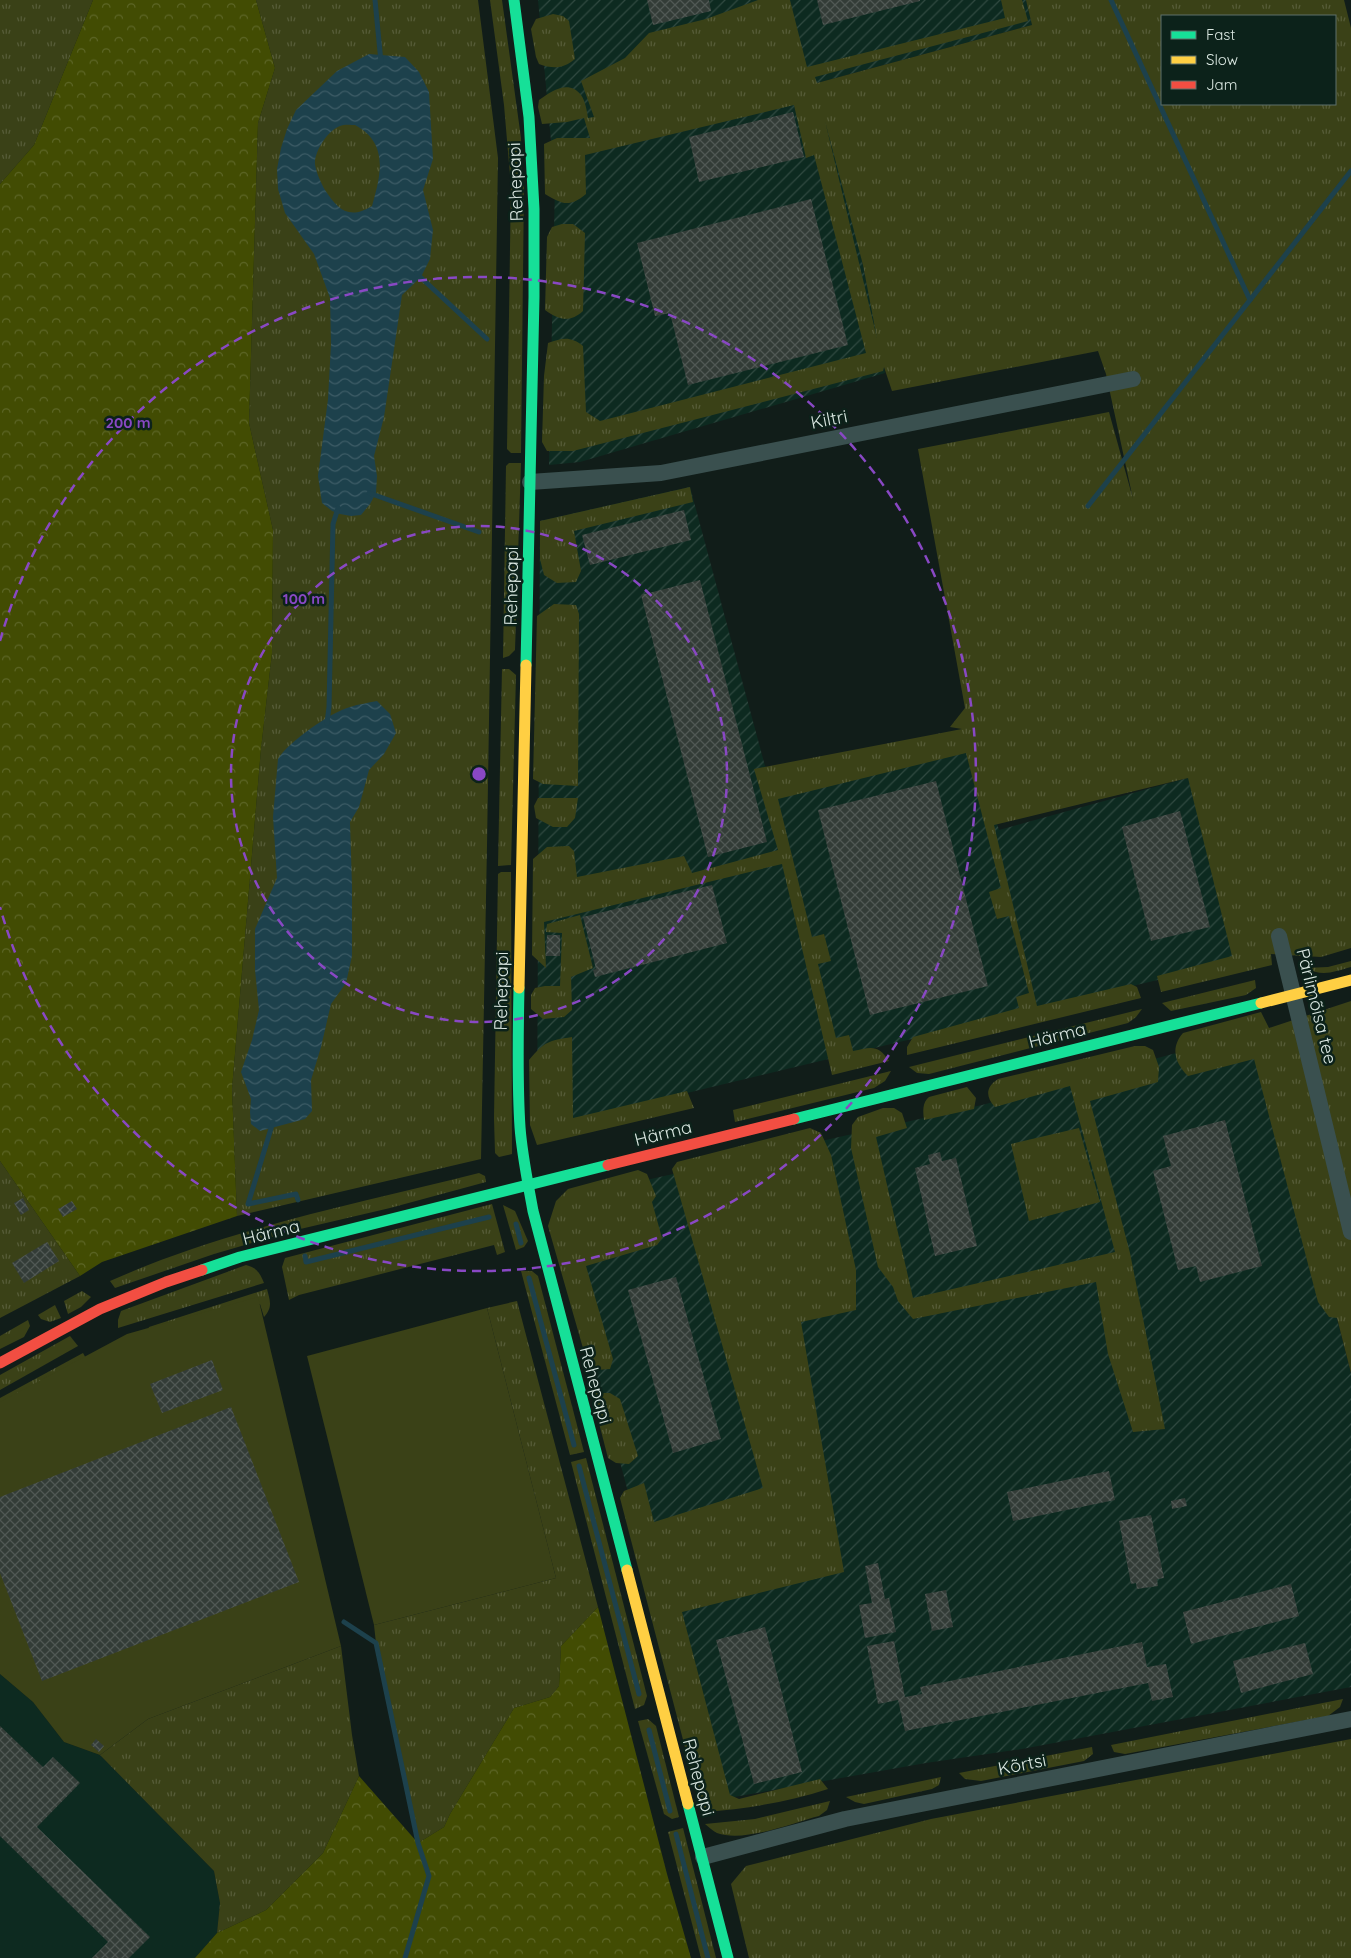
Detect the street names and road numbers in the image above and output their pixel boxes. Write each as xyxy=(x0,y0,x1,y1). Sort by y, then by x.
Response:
street label: Rehepapi xyxy=(502,142,528,222)
street label: Kiltri xyxy=(809,404,849,434)
street label: Rehepapi xyxy=(499,546,523,626)
street label: Pärlimõisa tee xyxy=(1292,946,1342,1066)
street label: Rehepapi xyxy=(489,951,513,1031)
street label: Härma xyxy=(1026,1017,1088,1053)
street label: Härma xyxy=(632,1115,694,1151)
street label: Härma xyxy=(240,1214,302,1250)
street label: Rehepapi xyxy=(575,1344,617,1426)
street label: Rehepapi xyxy=(678,1736,720,1818)
street label: Kõrtsi xyxy=(996,1748,1048,1780)

